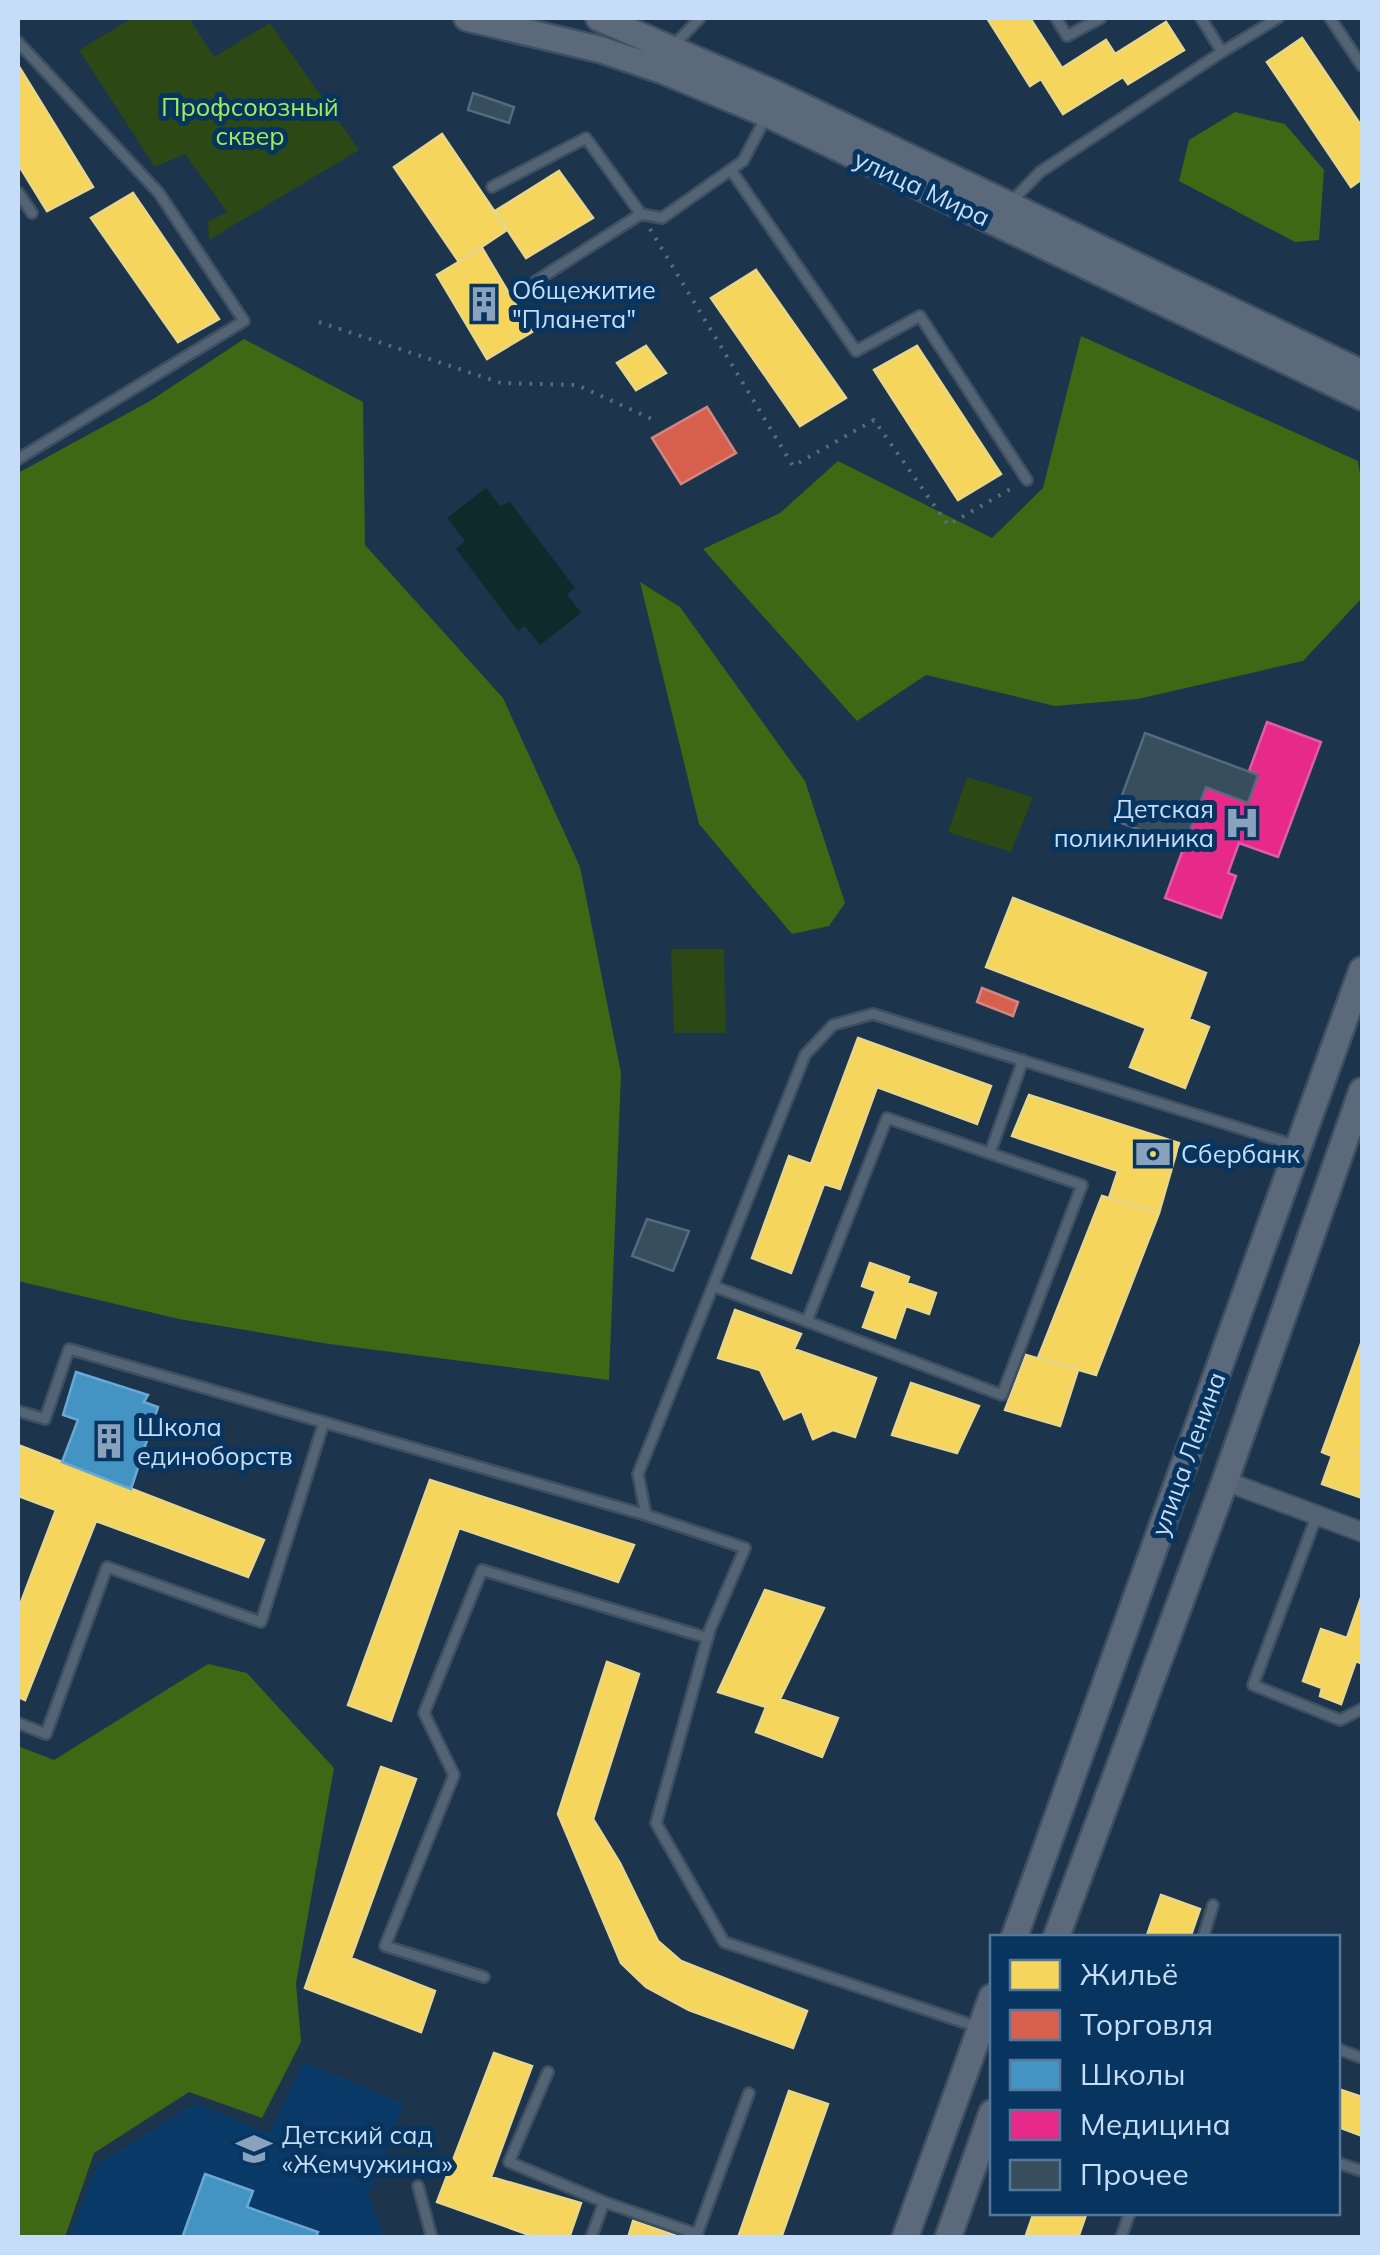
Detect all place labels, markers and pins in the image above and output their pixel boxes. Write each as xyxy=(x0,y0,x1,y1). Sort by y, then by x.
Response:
place label: Общежитие "Планета" xyxy=(512,274,656,334)
building icon: Общежитие "Планета" xyxy=(465,285,503,323)
place label: Детская поликлиника xyxy=(1054,793,1214,853)
hospital icon: Детская поликлиника xyxy=(1223,804,1261,842)
bank icon: Сбербанк xyxy=(1134,1135,1172,1173)
place label: Сбербанк xyxy=(1181,1138,1301,1169)
place label: Школа единоборств xyxy=(137,1411,293,1471)
building icon: Школа единоборств xyxy=(90,1422,128,1460)
place label: Детский сад «Жемчужина» xyxy=(282,2119,453,2179)
school or university icon: Детский сад «Жемчужина» xyxy=(235,2130,273,2168)

